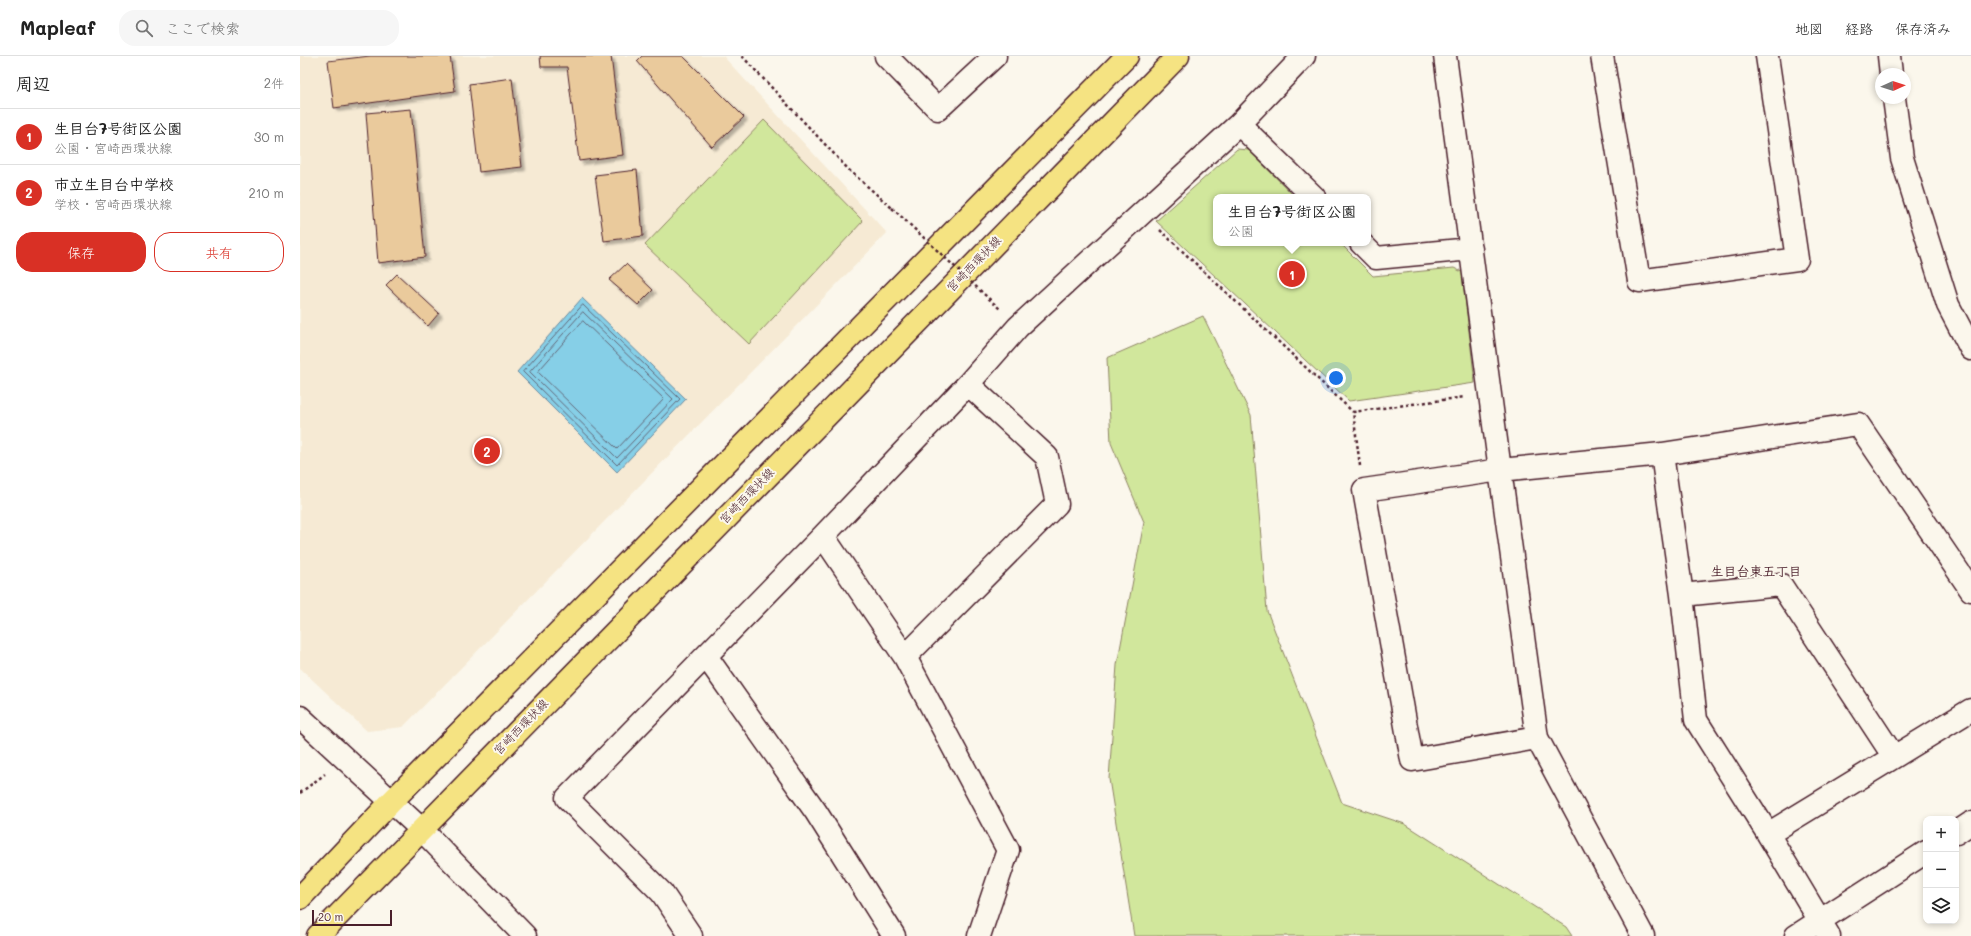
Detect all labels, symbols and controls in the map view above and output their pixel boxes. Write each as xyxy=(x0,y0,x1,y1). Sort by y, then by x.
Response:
search box xyxy=(119,10,399,46)
text: Mapleaf xyxy=(20,15,95,40)
icon: search xyxy=(133,17,155,39)
text: ここで検索 xyxy=(165,18,240,38)
text: 地図 xyxy=(1795,19,1823,38)
text: 経路 xyxy=(1845,19,1873,38)
text: 保存済み xyxy=(1895,19,1951,38)
north arrow xyxy=(1875,68,1911,104)
text: 周辺 xyxy=(16,72,50,94)
text: 2件 xyxy=(264,74,284,91)
text: 生目台7号街区公園 xyxy=(54,118,182,138)
text: 1 xyxy=(26,128,32,145)
text: 30 m xyxy=(254,128,284,145)
text: 公園 · 宮崎西環状線 xyxy=(54,139,172,156)
text: 市立生目台中学校 xyxy=(54,174,174,194)
text: 2 xyxy=(25,184,33,201)
text: 210 m xyxy=(248,184,284,201)
popup xyxy=(1213,194,1371,246)
text: 学校 · 宮崎西環状線 xyxy=(54,195,172,212)
text: 生目台7号街区公園 xyxy=(1228,201,1356,221)
text: 公園 xyxy=(1228,222,1254,239)
button: 保存 xyxy=(16,232,146,272)
button: 共有 xyxy=(154,232,284,272)
street label: 宮崎西環状線 xyxy=(943,232,1004,295)
pin: 1 xyxy=(1279,259,1305,289)
your location xyxy=(1326,368,1346,388)
pin: 2 xyxy=(474,436,500,466)
street label: 宮崎西環状線 xyxy=(716,464,777,527)
district label: 生目台東五丁目 xyxy=(1710,562,1802,579)
street label: 宮崎西環状線 xyxy=(490,695,551,758)
map controls xyxy=(1923,816,1959,924)
button: + xyxy=(1923,816,1959,852)
button: − xyxy=(1923,852,1959,888)
button: layers xyxy=(1923,888,1959,924)
scale bar xyxy=(312,908,392,927)
text: 20 m xyxy=(318,909,343,924)

